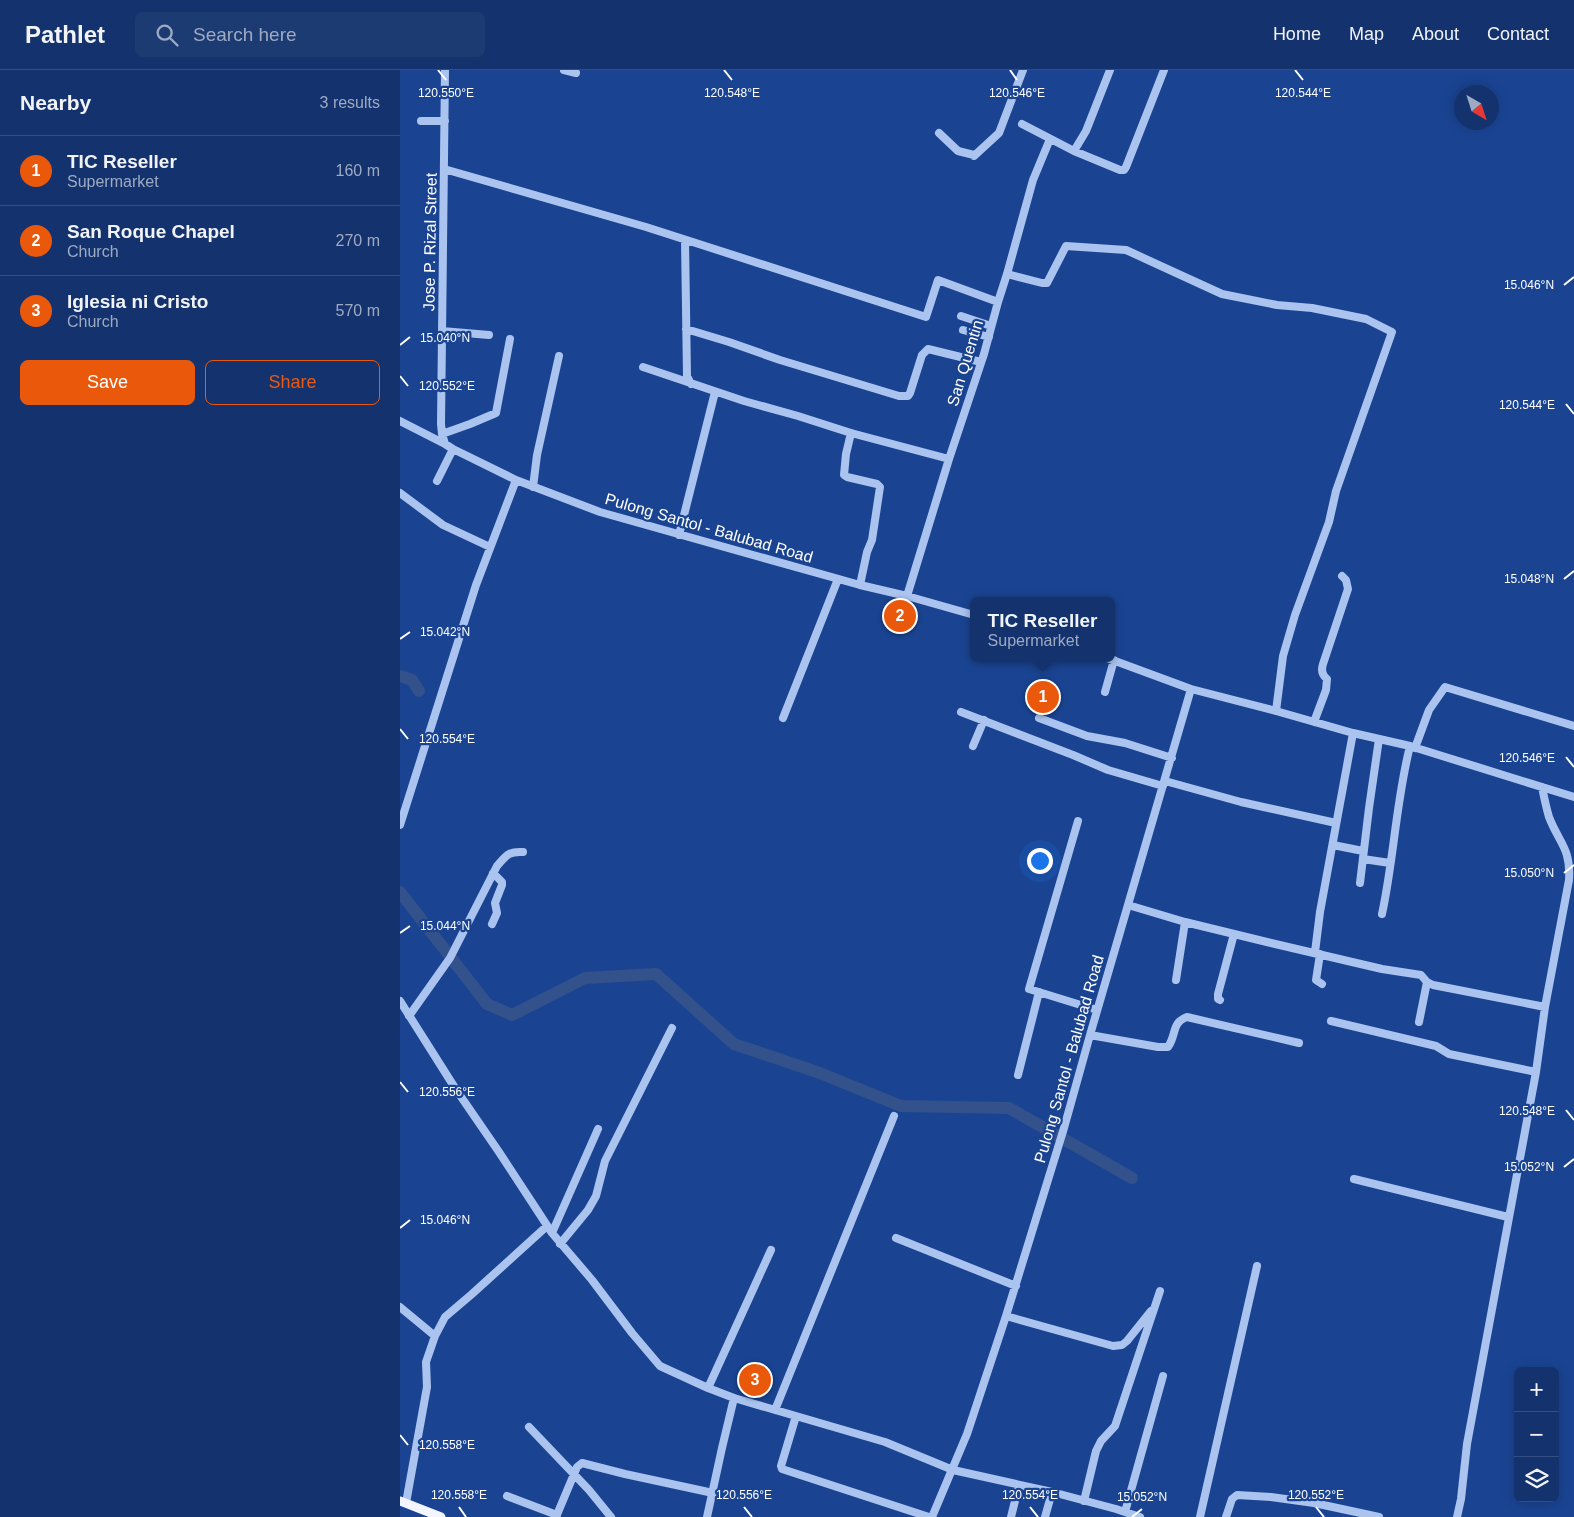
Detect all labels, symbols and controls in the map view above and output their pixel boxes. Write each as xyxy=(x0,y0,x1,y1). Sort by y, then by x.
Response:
search box xyxy=(135,12,485,57)
text: Pathlet xyxy=(25,21,105,48)
icon: search xyxy=(153,21,181,49)
text: Search here xyxy=(193,24,297,45)
text: Home xyxy=(1273,24,1321,44)
text: Map xyxy=(1349,24,1384,44)
text: About xyxy=(1412,24,1459,44)
text: Contact xyxy=(1487,24,1549,44)
north arrow xyxy=(1454,85,1499,130)
text: 120.550°E xyxy=(418,86,474,100)
text: 120.548°E xyxy=(704,86,760,100)
text: 120.546°E xyxy=(989,86,1045,100)
text: 120.544°E xyxy=(1275,86,1331,100)
text: Nearby xyxy=(20,91,91,114)
text: 3 results xyxy=(320,94,380,111)
text: TIC Reseller xyxy=(67,151,177,172)
text: 1 xyxy=(32,162,40,179)
text: 160 m xyxy=(336,162,380,179)
street label: Jose P. Rizal Street xyxy=(420,172,440,311)
text: Supermarket xyxy=(67,173,159,190)
text: San Roque Chapel xyxy=(67,221,235,242)
text: 2 xyxy=(32,232,40,249)
text: 270 m xyxy=(336,232,380,249)
text: Church xyxy=(67,243,119,260)
text: 15.046°N xyxy=(1504,278,1554,292)
text: Iglesia ni Cristo xyxy=(67,291,208,312)
text: 3 xyxy=(32,302,40,319)
text: 570 m xyxy=(336,302,380,319)
text: Church xyxy=(67,313,119,330)
street label: San Quentin xyxy=(944,318,986,408)
text: 15.040°N xyxy=(420,331,470,345)
button: Save xyxy=(20,360,195,405)
button: Share xyxy=(205,360,380,405)
text: 120.552°E xyxy=(419,379,475,393)
text: 120.544°E xyxy=(1499,398,1555,412)
street label: Pulong Santol - Balubad Road xyxy=(603,490,815,566)
text: 15.048°N xyxy=(1504,572,1554,586)
pin: 2 xyxy=(884,597,916,635)
popup xyxy=(970,597,1115,662)
text: TIC Reseller xyxy=(988,610,1097,631)
text: 15.042°N xyxy=(420,625,470,639)
text: Supermarket xyxy=(988,632,1079,649)
pin: 1 xyxy=(1027,678,1059,716)
text: 120.554°E xyxy=(419,732,475,746)
text: 120.546°E xyxy=(1499,751,1555,765)
your location xyxy=(1027,848,1053,874)
text: 15.050°N xyxy=(1504,866,1554,880)
text: 15.044°N xyxy=(420,919,470,933)
street label: Pulong Santol - Balubad Road xyxy=(1031,953,1107,1165)
text: 120.556°E xyxy=(419,1085,475,1099)
text: 120.548°E xyxy=(1499,1104,1555,1118)
text: 15.052°N xyxy=(1504,1160,1554,1174)
text: 15.046°N xyxy=(420,1213,470,1227)
pin: 3 xyxy=(739,1361,771,1399)
map controls xyxy=(1514,1367,1559,1502)
button: + xyxy=(1514,1367,1559,1412)
button: − xyxy=(1514,1412,1559,1457)
text: 120.558°E xyxy=(419,1438,475,1452)
button: layers xyxy=(1514,1457,1559,1502)
text: 120.558°E xyxy=(431,1488,487,1502)
text: 120.556°E xyxy=(716,1488,772,1502)
text: 120.554°E xyxy=(1002,1488,1058,1502)
text: 120.552°E xyxy=(1288,1488,1344,1502)
text: 15.052°N xyxy=(1117,1490,1167,1504)

